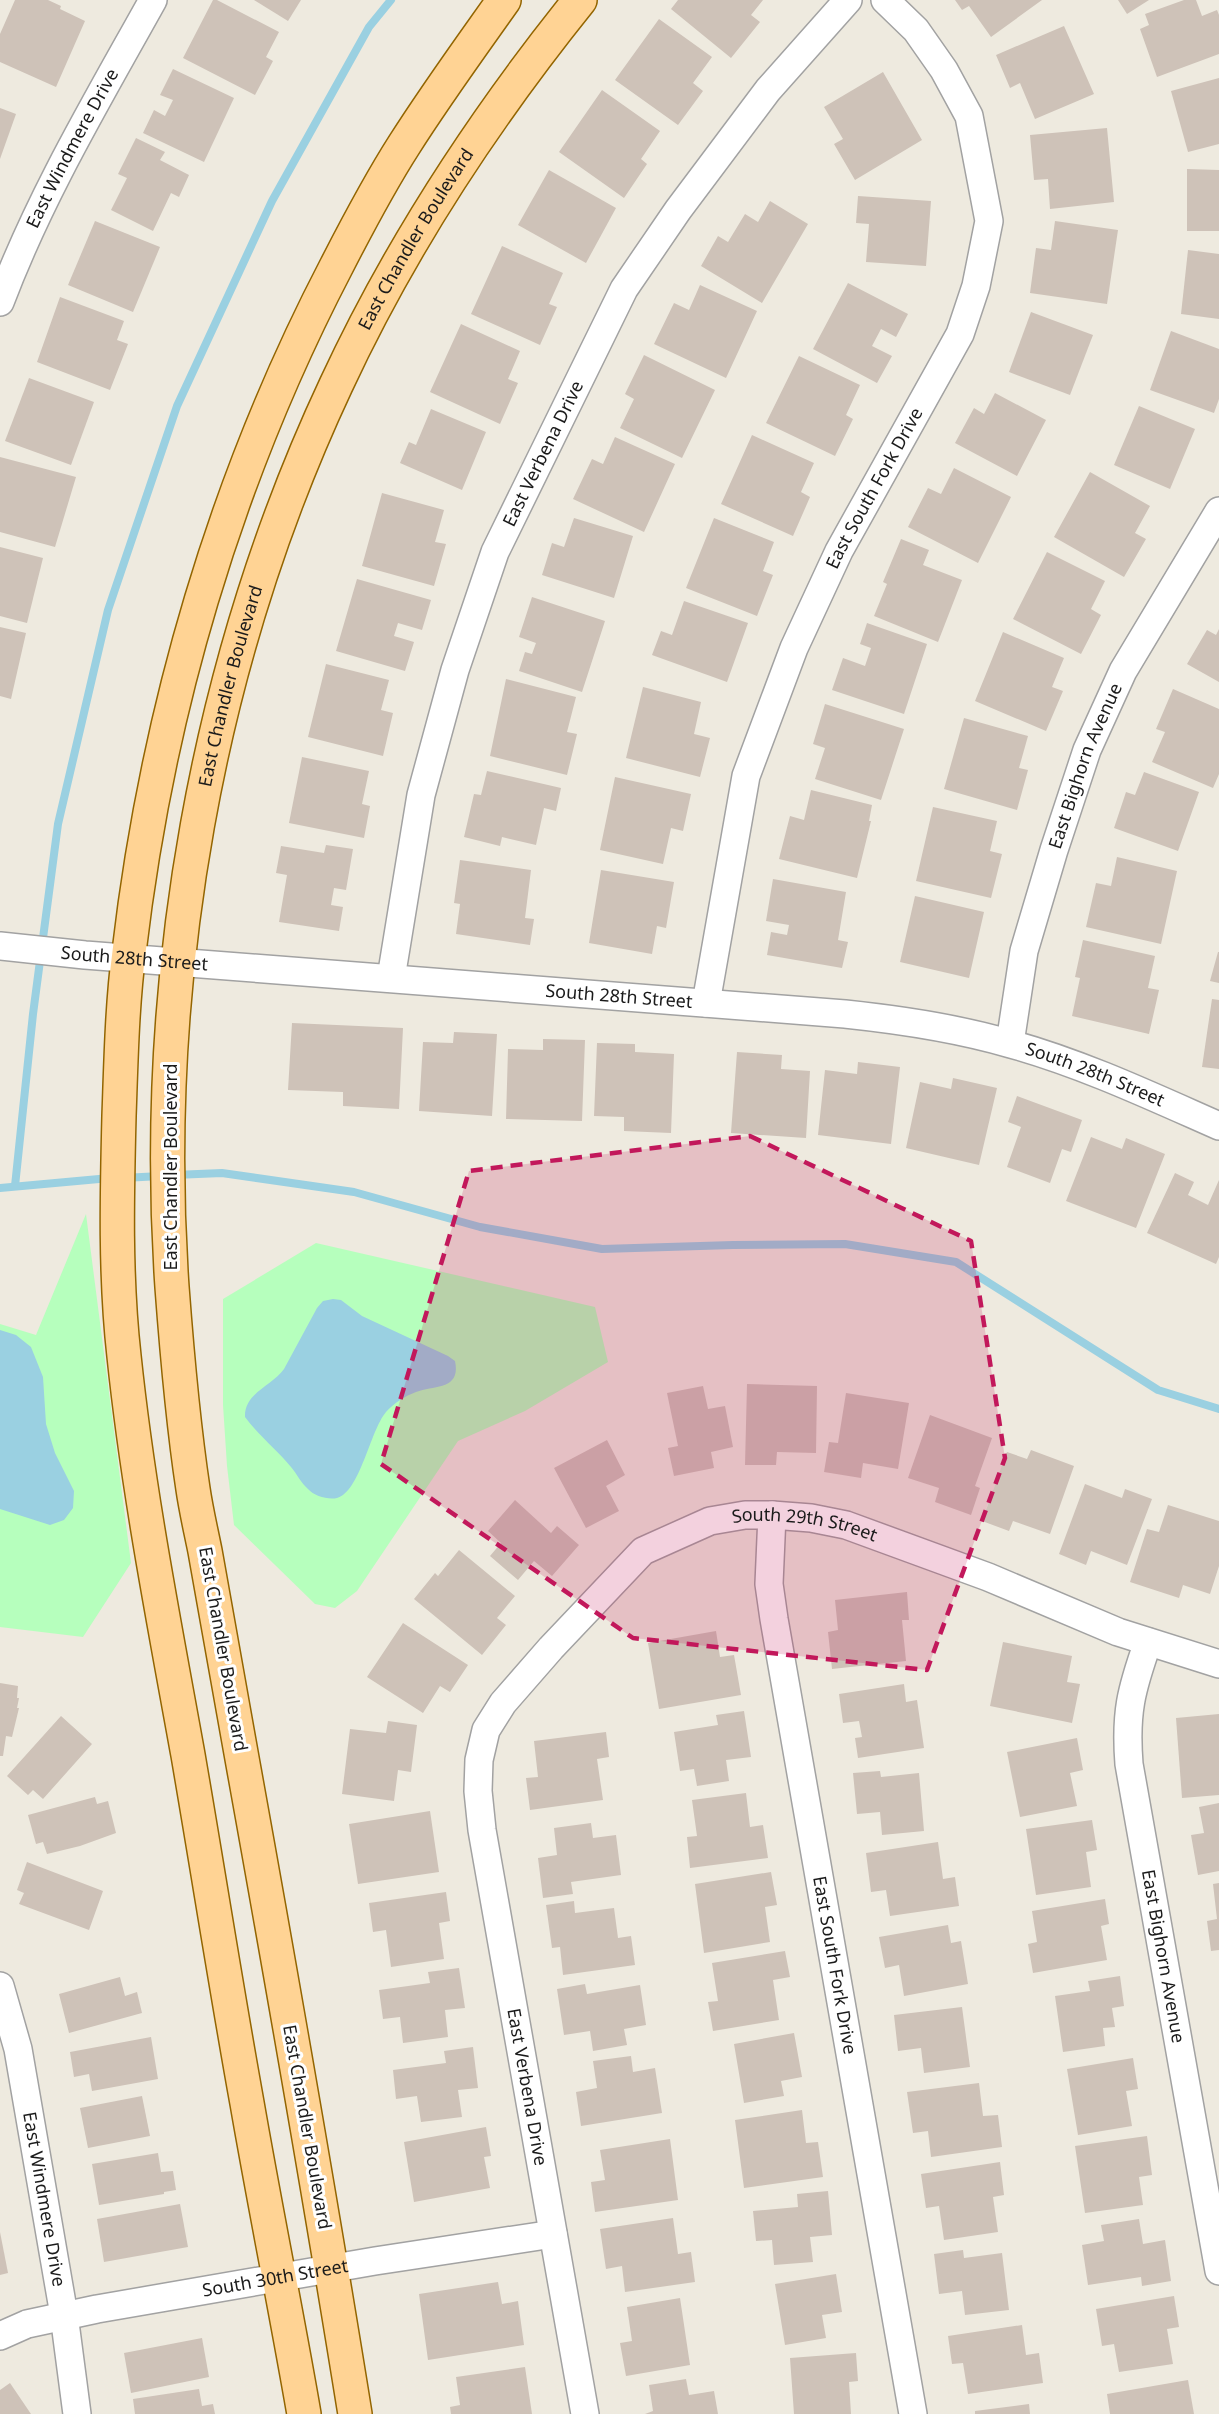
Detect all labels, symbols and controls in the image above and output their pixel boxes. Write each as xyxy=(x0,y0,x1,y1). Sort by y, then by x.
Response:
street label: East Windmere Drive xyxy=(20,64,123,232)
street label: East Chandler Boulevard xyxy=(352,143,478,334)
street label: East Verbena Drive xyxy=(496,376,588,530)
street label: East South Fork Drive xyxy=(819,403,928,572)
street label: East Chandler Boulevard xyxy=(192,582,267,789)
street label: East Bighorn Avenue xyxy=(1042,679,1127,852)
street label: South 28th Street xyxy=(60,940,209,976)
street label: South 28th Street xyxy=(545,978,694,1013)
street label: South 28th Street xyxy=(1023,1036,1169,1112)
street label: East Chandler Boulevard xyxy=(158,1063,182,1271)
street label: South 29th Street xyxy=(730,1502,881,1547)
street label: East Chandler Boulevard xyxy=(194,1545,254,1753)
street label: East Bighorn Avenue xyxy=(1137,1867,1191,2045)
street label: East South Fork Drive xyxy=(808,1874,863,2056)
street label: East Verbena Drive xyxy=(502,2006,554,2167)
street label: East Chandler Boulevard xyxy=(278,2023,338,2231)
street label: East Windmere Drive xyxy=(18,2110,72,2288)
street label: South 30th Street xyxy=(200,2253,350,2302)

